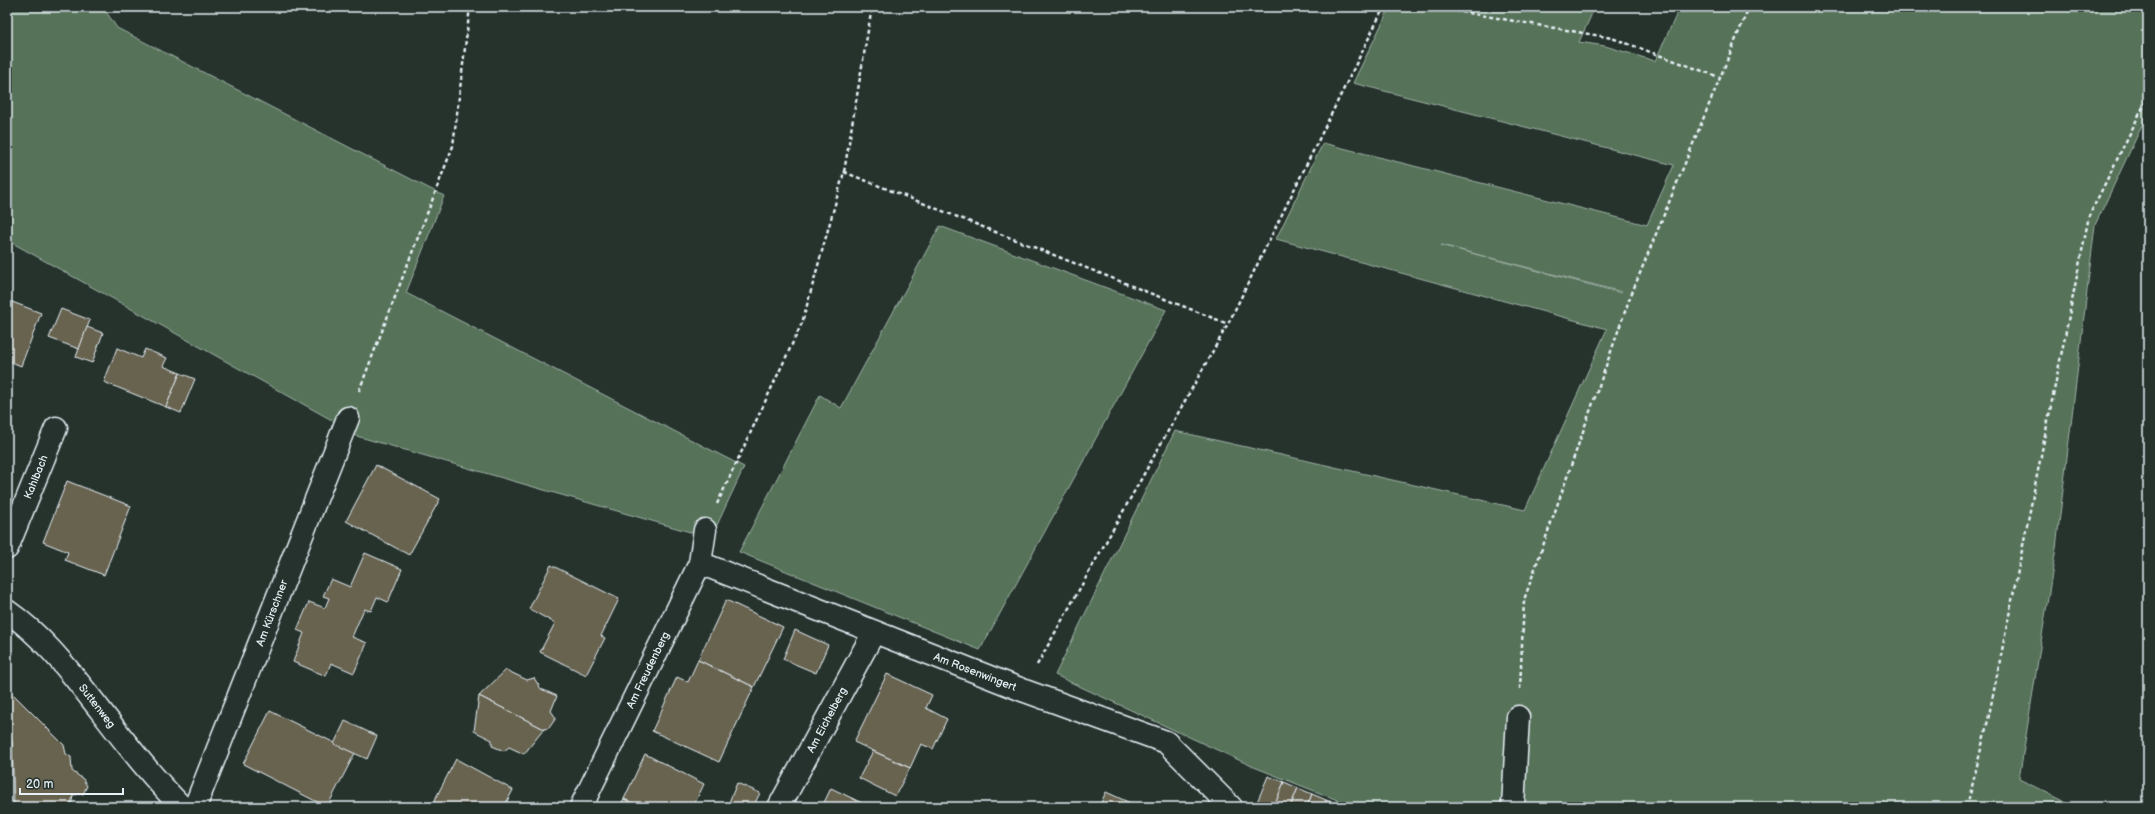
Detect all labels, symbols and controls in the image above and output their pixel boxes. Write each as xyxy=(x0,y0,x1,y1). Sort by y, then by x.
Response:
street label: Kahlbach xyxy=(21,453,51,501)
street label: Am Kürschner xyxy=(253,577,291,648)
street label: Am Freudenberg xyxy=(624,630,672,710)
street label: Am Rosenwingert xyxy=(932,650,1019,694)
street label: Suttenweg xyxy=(76,681,118,731)
street label: Am Eichelberg xyxy=(804,685,850,755)
scale bar xyxy=(20,770,123,796)
text: 20 m xyxy=(26,777,53,792)

